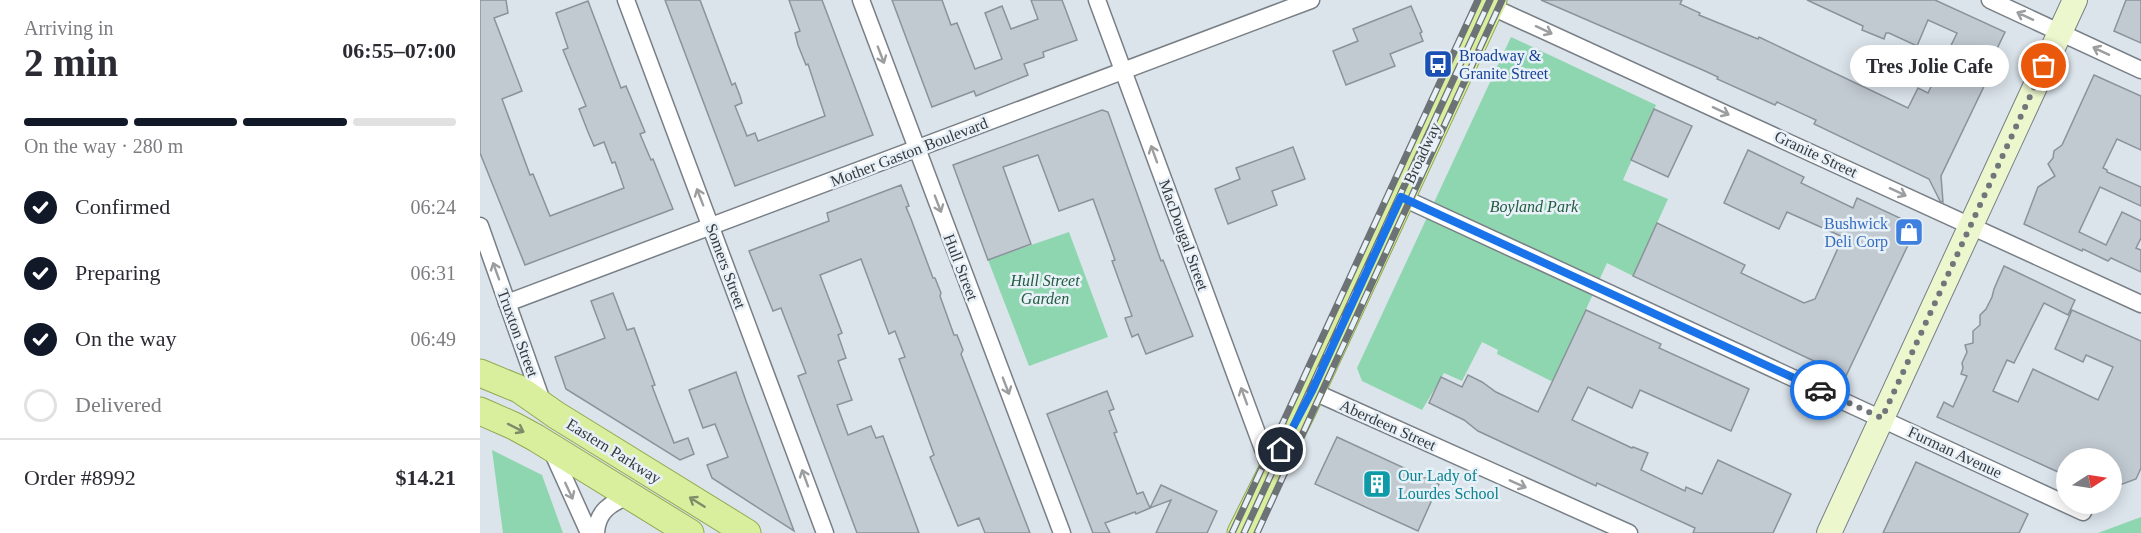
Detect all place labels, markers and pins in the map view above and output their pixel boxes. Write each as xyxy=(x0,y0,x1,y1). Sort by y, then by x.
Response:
pin xyxy=(2018,40,2069,91)
callout: Tres Jolie Cafe xyxy=(1849,45,2008,87)
place label: Broadway & Granite Street xyxy=(1459,47,1549,82)
bus stop icon: Broadway & Granite Street xyxy=(1422,48,1454,80)
place label: Bushwick Deli Corp xyxy=(1824,215,1888,251)
shop icon: Bushwick Deli Corp xyxy=(1893,216,1925,248)
pin xyxy=(1255,424,1306,475)
place label: Our Lady of Lourdes School xyxy=(1398,467,1499,502)
building icon: Our Lady of Lourdes School xyxy=(1361,468,1393,500)

